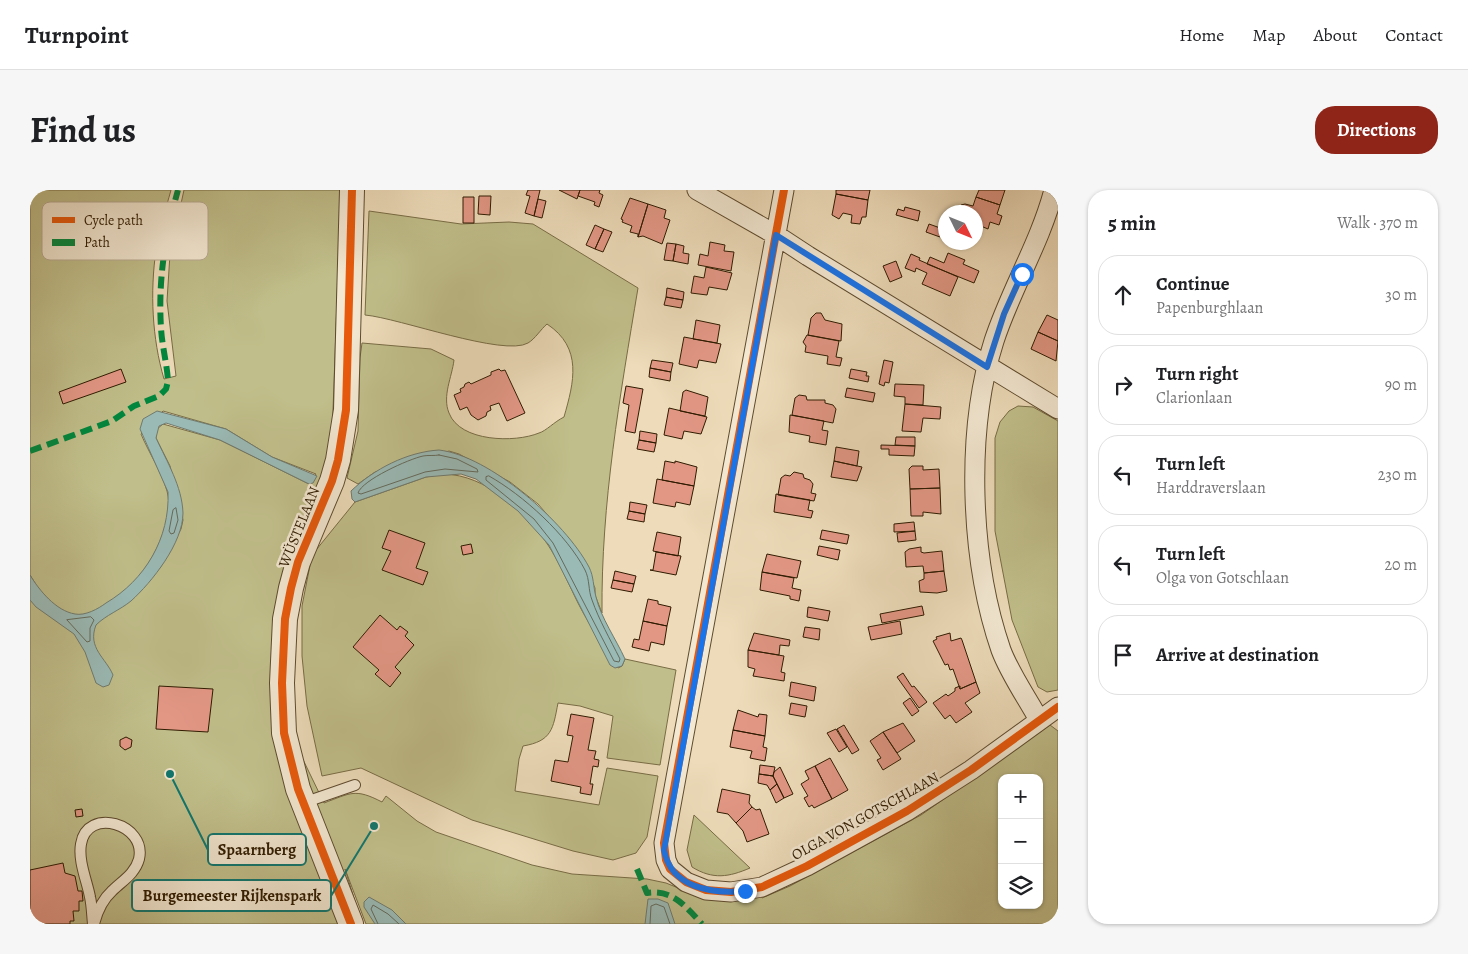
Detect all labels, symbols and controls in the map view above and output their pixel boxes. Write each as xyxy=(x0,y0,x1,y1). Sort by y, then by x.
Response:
text: Turnpoint xyxy=(25,19,129,51)
text: Home xyxy=(1179,23,1224,47)
text: Map xyxy=(1252,23,1285,47)
text: About xyxy=(1313,23,1357,47)
text: Contact xyxy=(1385,23,1443,47)
text: Find us xyxy=(30,106,136,154)
button: Directions xyxy=(1315,106,1438,154)
legend xyxy=(42,202,208,260)
north arrow xyxy=(938,205,983,250)
text: 5 min xyxy=(1108,209,1156,237)
text: Cycle path xyxy=(84,211,144,230)
text: Walk · 370 m xyxy=(1337,212,1418,234)
text: Path xyxy=(84,233,111,252)
route start xyxy=(1011,263,1034,286)
text: Continue xyxy=(1156,271,1230,297)
icon: ahead xyxy=(1109,281,1137,309)
text: 30 m xyxy=(1385,284,1417,306)
text: Papenburghlaan xyxy=(1156,297,1263,319)
text: Turn right xyxy=(1156,361,1238,387)
icon: right xyxy=(1109,371,1137,399)
text: 90 m xyxy=(1385,374,1417,396)
text: Clarionlaan xyxy=(1156,387,1232,409)
text: Turn left xyxy=(1156,451,1225,477)
icon: left xyxy=(1109,461,1137,489)
text: 230 m xyxy=(1378,464,1417,486)
text: Harddraverslaan xyxy=(1156,477,1266,499)
street label: WÜSTELAAN xyxy=(273,483,324,571)
text: Turn left xyxy=(1156,541,1225,567)
icon: left xyxy=(1109,551,1137,579)
text: 20 m xyxy=(1384,554,1417,576)
text: Olga von Gotschlaan xyxy=(1156,567,1289,589)
icon: arrive xyxy=(1109,641,1137,669)
text: Arrive at destination xyxy=(1156,642,1319,668)
street label: OLGA VON GOTSCHLAAN xyxy=(788,767,943,865)
map controls xyxy=(998,774,1043,909)
button: + xyxy=(998,774,1043,819)
button: − xyxy=(998,819,1043,864)
callout: Spaarnberg xyxy=(208,834,306,865)
text: Spaarnberg xyxy=(218,839,297,861)
button: layers xyxy=(998,864,1043,909)
callout: Burgemeester Rijkenspark xyxy=(132,880,331,911)
route end xyxy=(734,880,757,903)
text: Burgemeester Rijkenspark xyxy=(143,885,322,907)

